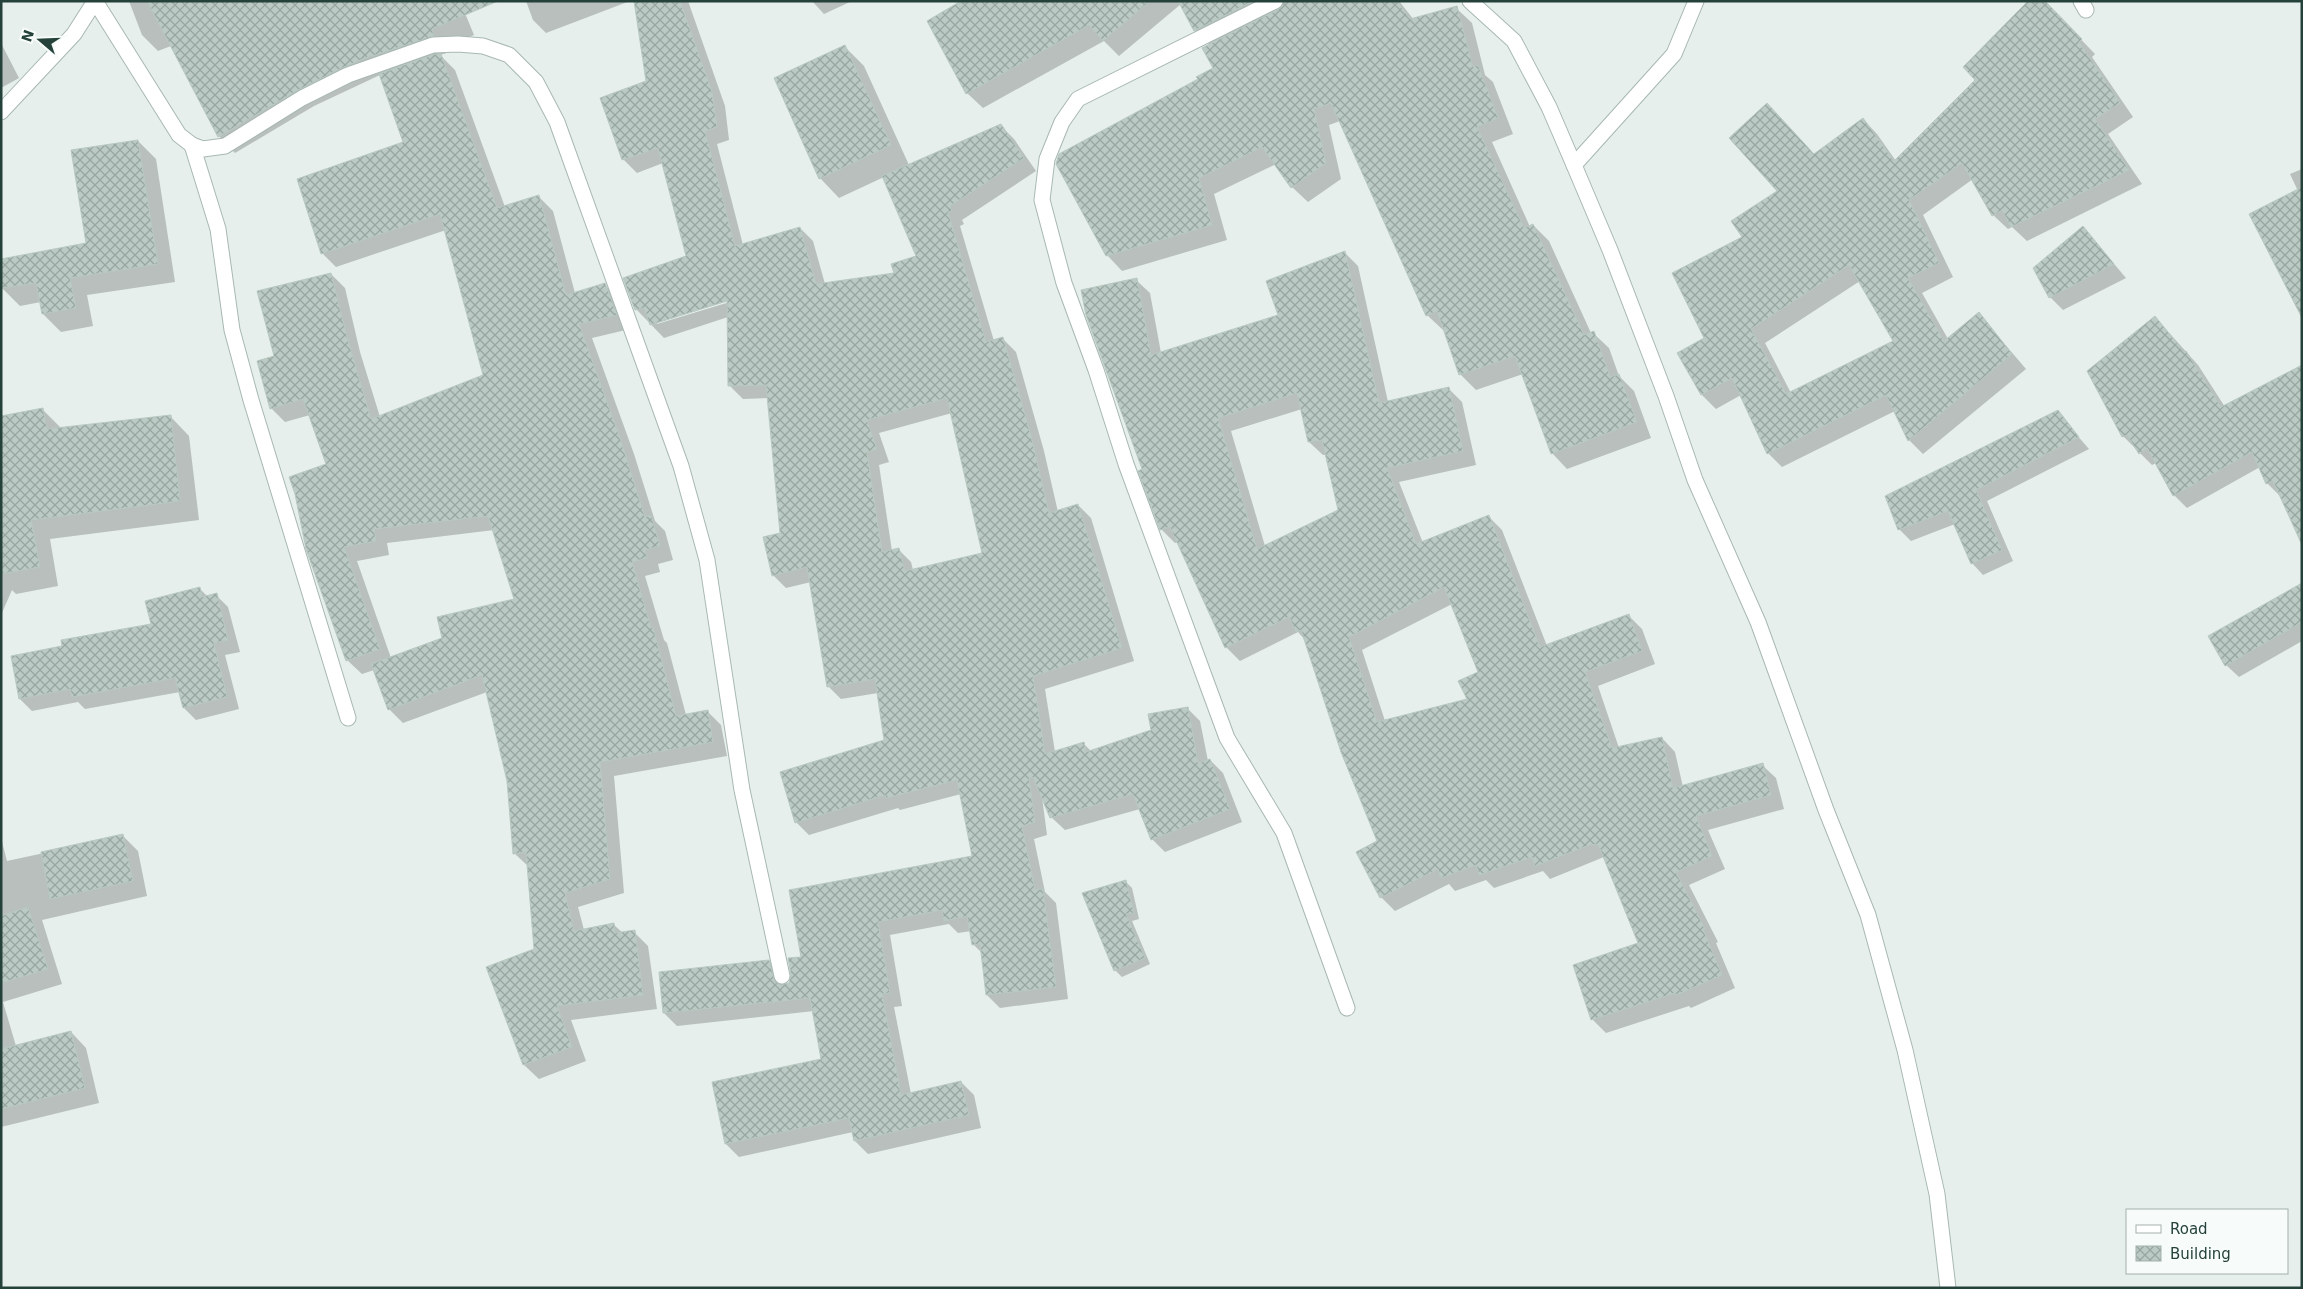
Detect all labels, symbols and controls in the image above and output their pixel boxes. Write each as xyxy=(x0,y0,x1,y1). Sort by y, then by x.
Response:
north arrow xyxy=(15,15,65,65)
text: N xyxy=(18,28,37,44)
legend xyxy=(2126,1209,2288,1274)
text: Road xyxy=(2170,1220,2208,1238)
text: Building xyxy=(2170,1245,2231,1263)

